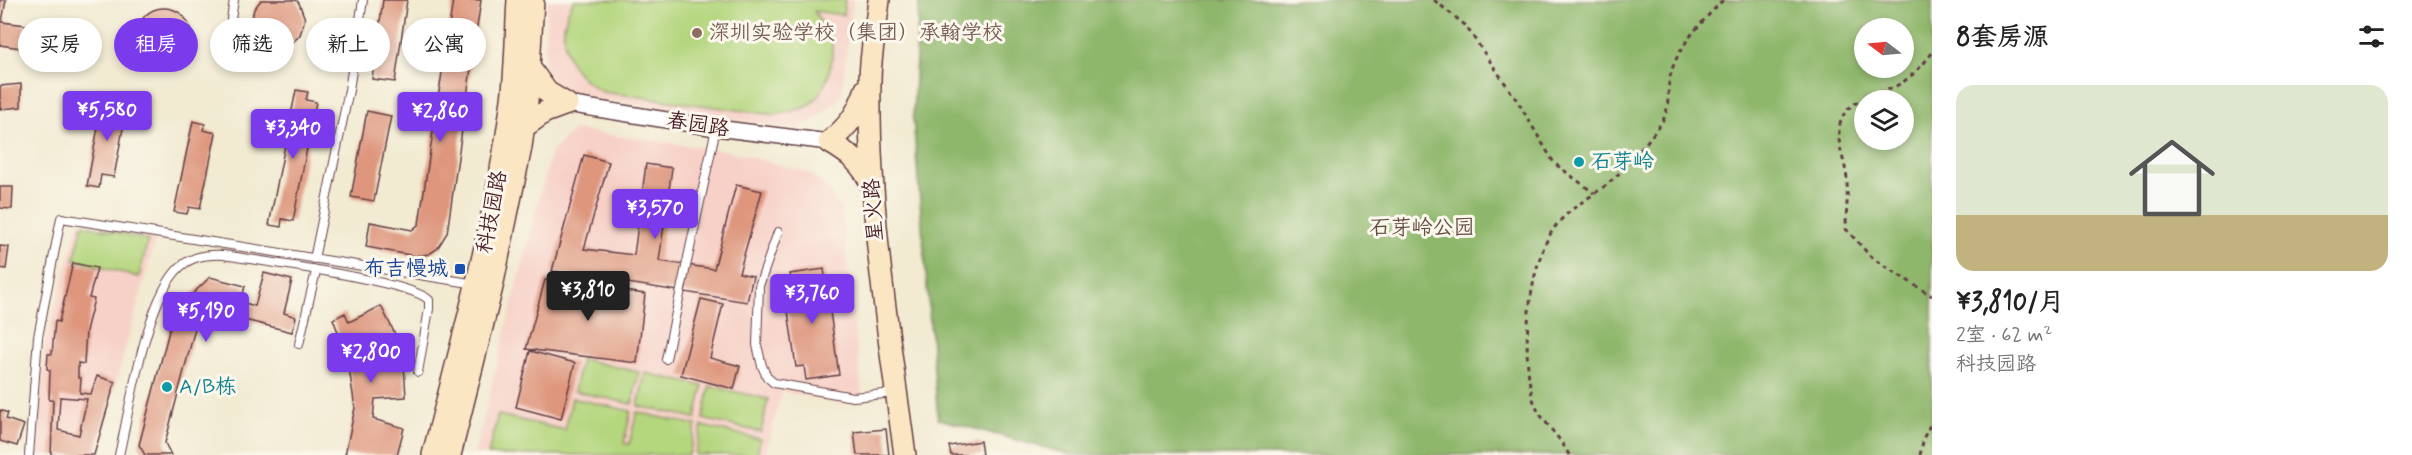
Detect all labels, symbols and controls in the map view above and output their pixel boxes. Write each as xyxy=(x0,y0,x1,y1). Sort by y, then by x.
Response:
chip: 买房 xyxy=(18,18,102,72)
chip: 租房 xyxy=(114,18,198,72)
chip: 筛选 xyxy=(210,18,294,72)
chip: 新上 xyxy=(306,18,390,72)
chip: 公寓 xyxy=(402,18,486,72)
north arrow xyxy=(1854,18,1914,78)
map controls xyxy=(1854,18,1914,150)
place label: 深圳实验学校（集团）承翰学校 xyxy=(709,19,1003,47)
icon: filters xyxy=(2355,20,2388,53)
text: 8套房源 xyxy=(1956,21,2049,55)
marker: 深圳实验学校（集团）承翰学校 xyxy=(690,26,704,40)
button: layers xyxy=(1854,90,1914,150)
pin: ¥5,580 xyxy=(58,91,156,142)
pin: ¥2,860 xyxy=(391,92,489,143)
text: ¥5,580 xyxy=(77,97,137,124)
text: ¥2,860 xyxy=(411,98,469,125)
street label: 春园路 xyxy=(665,106,731,144)
pin: ¥3,340 xyxy=(244,109,342,160)
text: ¥3,340 xyxy=(265,115,321,142)
icon: home xyxy=(2118,124,2226,232)
place label: 石芽岭 xyxy=(1591,148,1654,176)
marker: 石芽岭 xyxy=(1572,155,1586,169)
street label: 科技园路 xyxy=(470,168,514,256)
street label: 星火路 xyxy=(858,178,890,242)
pin: ¥3,570 xyxy=(606,189,704,240)
text: ¥3,570 xyxy=(626,195,684,222)
park label: 石芽岭公园 xyxy=(1370,214,1475,242)
place label: 布吉慢城 xyxy=(364,255,448,283)
marker: 布吉慢城 xyxy=(453,262,467,276)
pin: ¥3,810 xyxy=(539,271,637,322)
pin: ¥3,760 xyxy=(763,274,861,325)
text: ¥3,810 xyxy=(561,277,615,304)
text: ¥3,760 xyxy=(784,280,840,307)
text: ¥3,810/月 xyxy=(1956,286,2065,320)
pin: ¥5,190 xyxy=(157,292,255,343)
text: ¥5,190 xyxy=(177,298,235,325)
text: 2室 · 62 m² xyxy=(1956,322,2052,349)
pin: ¥2,800 xyxy=(322,333,420,384)
text: ¥2,800 xyxy=(341,339,401,366)
text: 科技园路 xyxy=(1956,351,2036,378)
place label: A/B栋 xyxy=(179,373,236,401)
marker: A/B栋 xyxy=(160,380,174,394)

